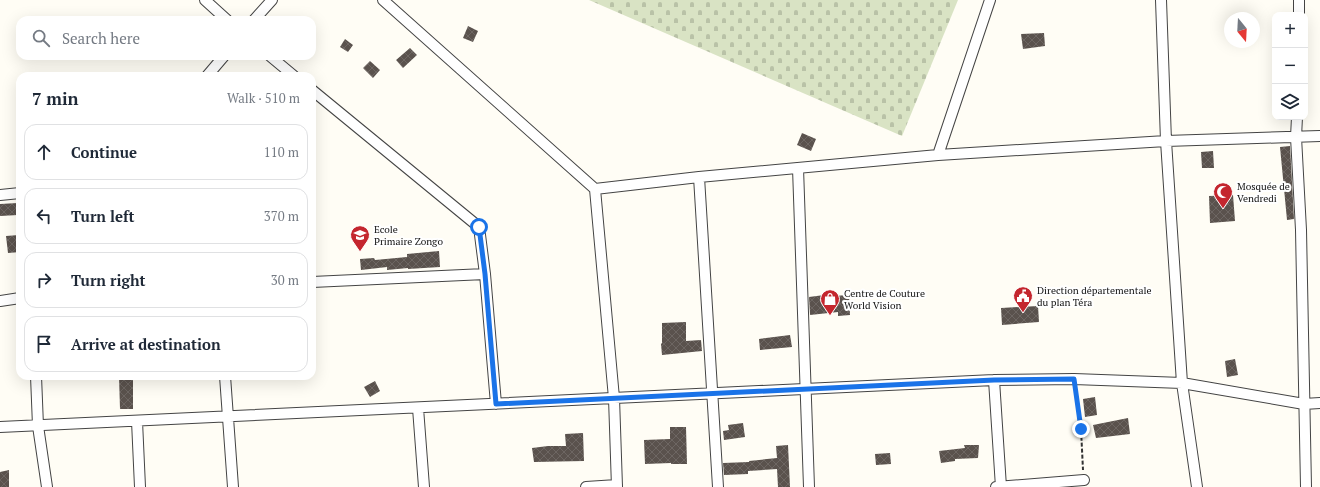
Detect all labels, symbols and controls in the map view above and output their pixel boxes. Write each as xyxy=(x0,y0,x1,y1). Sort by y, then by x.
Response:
north arrow xyxy=(1224,12,1260,48)
map controls xyxy=(1272,12,1308,120)
button: + xyxy=(1272,12,1308,48)
search box xyxy=(16,16,316,60)
icon: search xyxy=(30,27,52,49)
text: Search here xyxy=(62,28,140,48)
button: − xyxy=(1272,48,1308,84)
button: layers xyxy=(1272,84,1308,120)
text: 7 min xyxy=(32,87,79,110)
text: Walk · 510 m xyxy=(227,89,300,107)
icon: ahead xyxy=(33,141,55,163)
text: Continue xyxy=(71,142,137,162)
text: 110 m xyxy=(264,143,299,161)
place label: Mosquée de Vendredi xyxy=(1237,180,1290,205)
mosque icon: Mosquée de Vendredi xyxy=(1212,181,1234,209)
icon: left xyxy=(33,205,55,227)
text: Turn left xyxy=(71,206,135,226)
text: 370 m xyxy=(264,207,299,225)
route start xyxy=(470,218,488,236)
place label: Ecole Primaire Zongo xyxy=(374,223,443,248)
school or university icon: Ecole Primaire Zongo xyxy=(349,224,371,252)
icon: right xyxy=(33,269,55,291)
text: Turn right xyxy=(71,270,146,290)
text: 30 m xyxy=(271,271,299,289)
place label: Direction départementale du plan Téra xyxy=(1037,284,1152,309)
public building icon: Direction départementale du plan Téra xyxy=(1012,285,1034,313)
place label: Centre de Couture World Vision xyxy=(844,287,925,312)
shop icon: Centre de Couture World Vision xyxy=(819,288,841,316)
icon: arrive xyxy=(33,333,55,355)
text: Arrive at destination xyxy=(71,334,221,354)
route end xyxy=(1072,420,1090,438)

